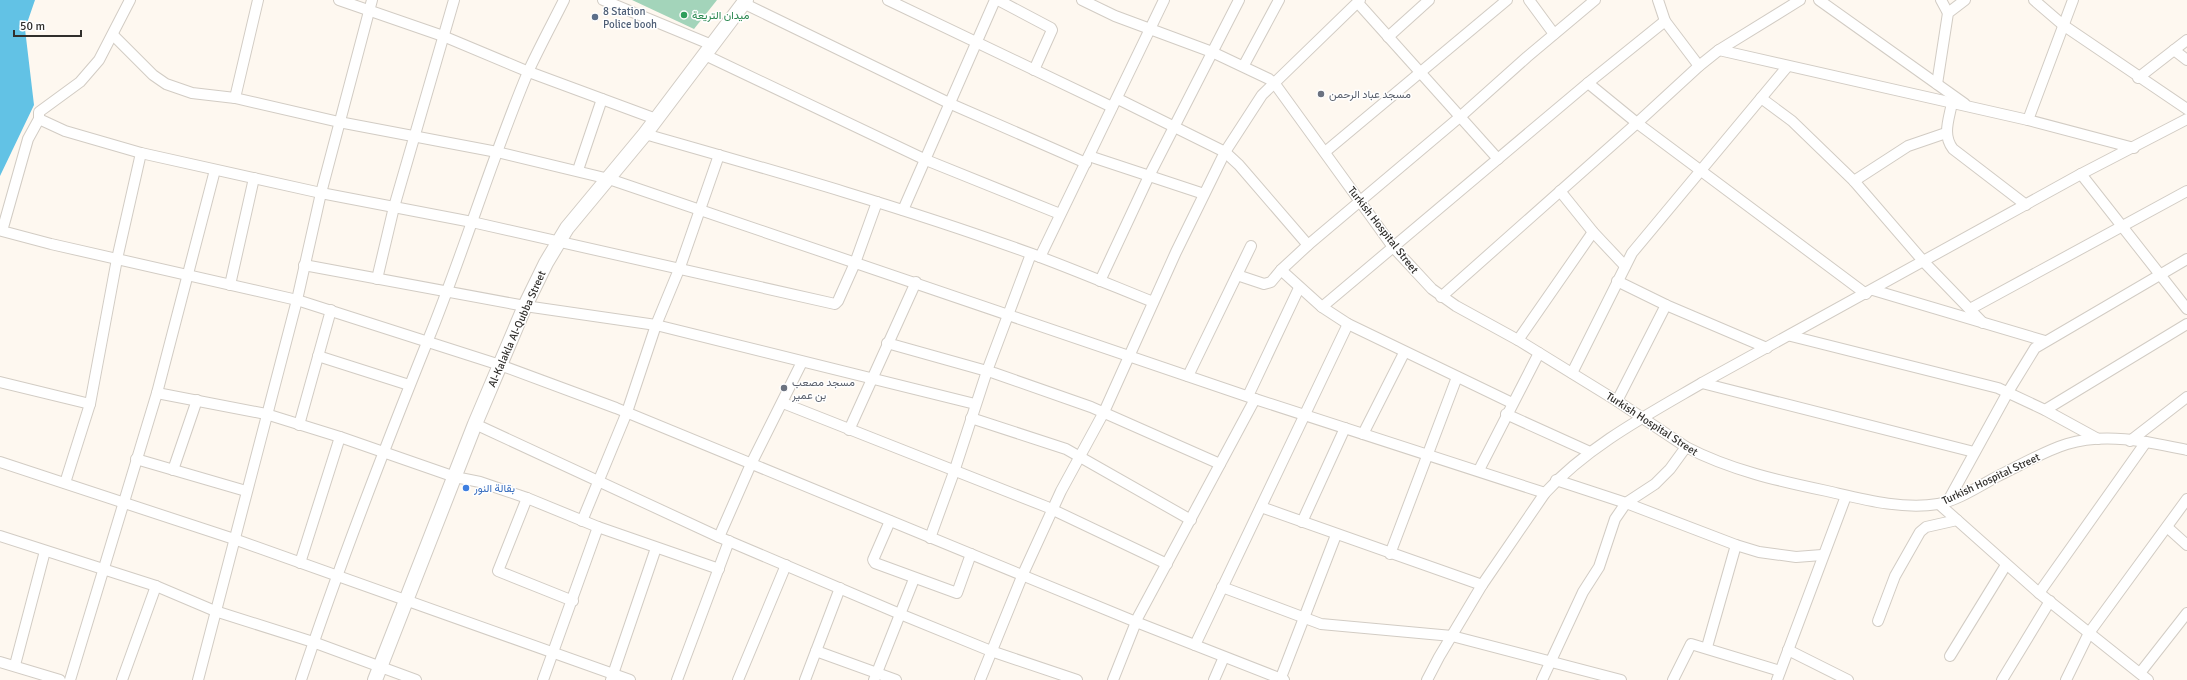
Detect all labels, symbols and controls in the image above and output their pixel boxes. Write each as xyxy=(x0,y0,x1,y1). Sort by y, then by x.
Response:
place label: 8 Station Police booh xyxy=(603,5,657,31)
place label: ميدان التريعة xyxy=(692,9,750,22)
marker: ميدان التريعة xyxy=(679,10,689,20)
scale bar xyxy=(14,12,81,38)
marker: 8 Station Police booh xyxy=(590,12,600,22)
text: 50 m xyxy=(20,19,45,34)
place label: مسجد عباد الرحمن xyxy=(1329,88,1411,101)
marker: مسجد عباد الرحمن xyxy=(1316,89,1326,99)
street label: Turkish Hospital Street xyxy=(1345,184,1421,276)
street label: Al-Kalakla Al-Qubba Street xyxy=(485,269,549,389)
place label: مسجد مصعب بن عمير xyxy=(791,376,855,402)
marker: مسجد مصعب بن عمير xyxy=(779,383,789,393)
street label: Turkish Hospital Street xyxy=(1604,389,1700,459)
street label: Turkish Hospital Street xyxy=(1940,451,2042,507)
place label: بقالة النور xyxy=(473,482,515,495)
marker: بقالة النور xyxy=(461,483,471,493)

